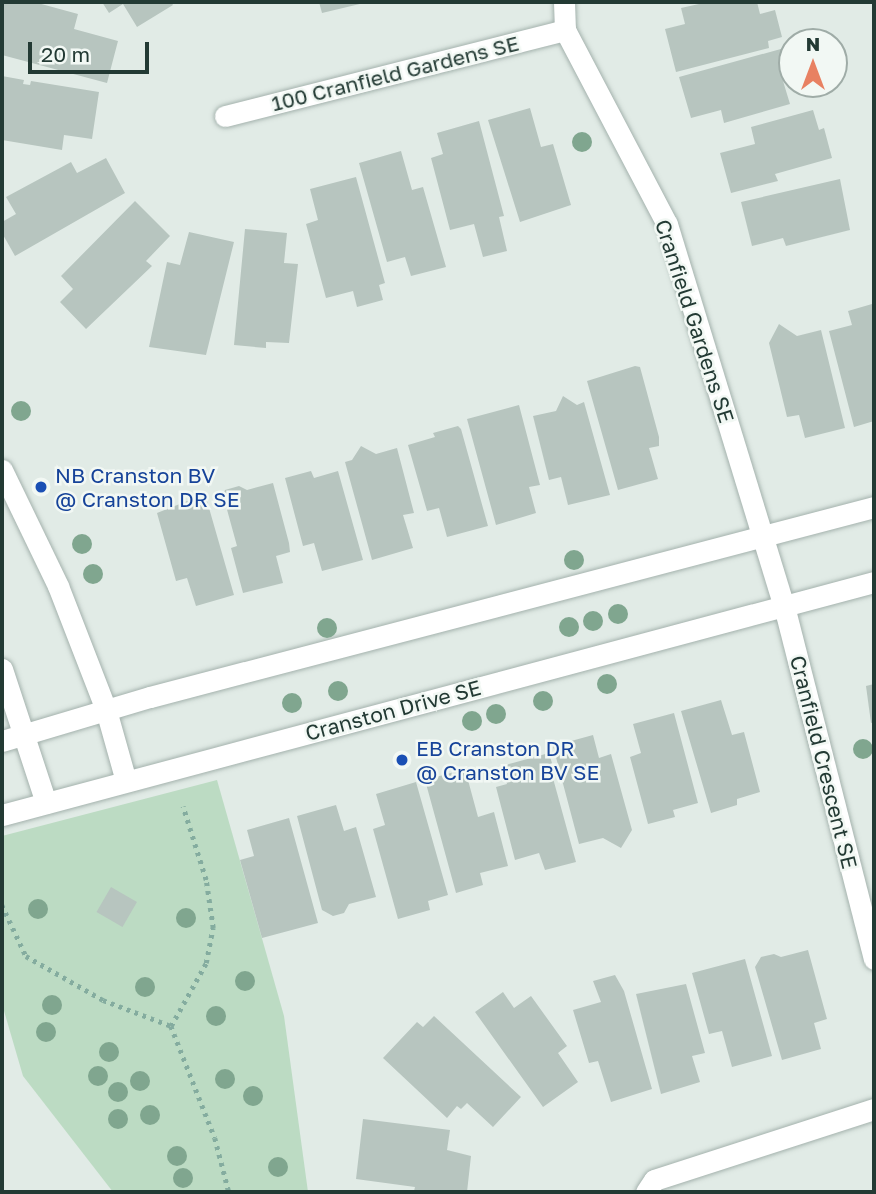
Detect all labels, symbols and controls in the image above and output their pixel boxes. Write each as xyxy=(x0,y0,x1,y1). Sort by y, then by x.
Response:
scale bar xyxy=(32,28,152,72)
north arrow xyxy=(778,28,848,98)
street label: 100 Cranfield Gardens SE xyxy=(269,30,521,116)
text: N xyxy=(806,32,820,55)
text: 20 m xyxy=(41,41,90,67)
street label: Cranfield Gardens SE xyxy=(650,216,740,426)
place label: NB Cranston BV @ Cranston DR SE xyxy=(55,462,239,512)
marker: NB Cranston BV @ Cranston DR SE xyxy=(33,479,49,495)
street label: Cranfield Crescent SE xyxy=(785,653,863,871)
street label: Cranston Drive SE xyxy=(302,674,484,746)
place label: EB Cranston DR @ Cranston BV SE xyxy=(416,735,599,785)
marker: EB Cranston DR @ Cranston BV SE xyxy=(394,752,410,768)

